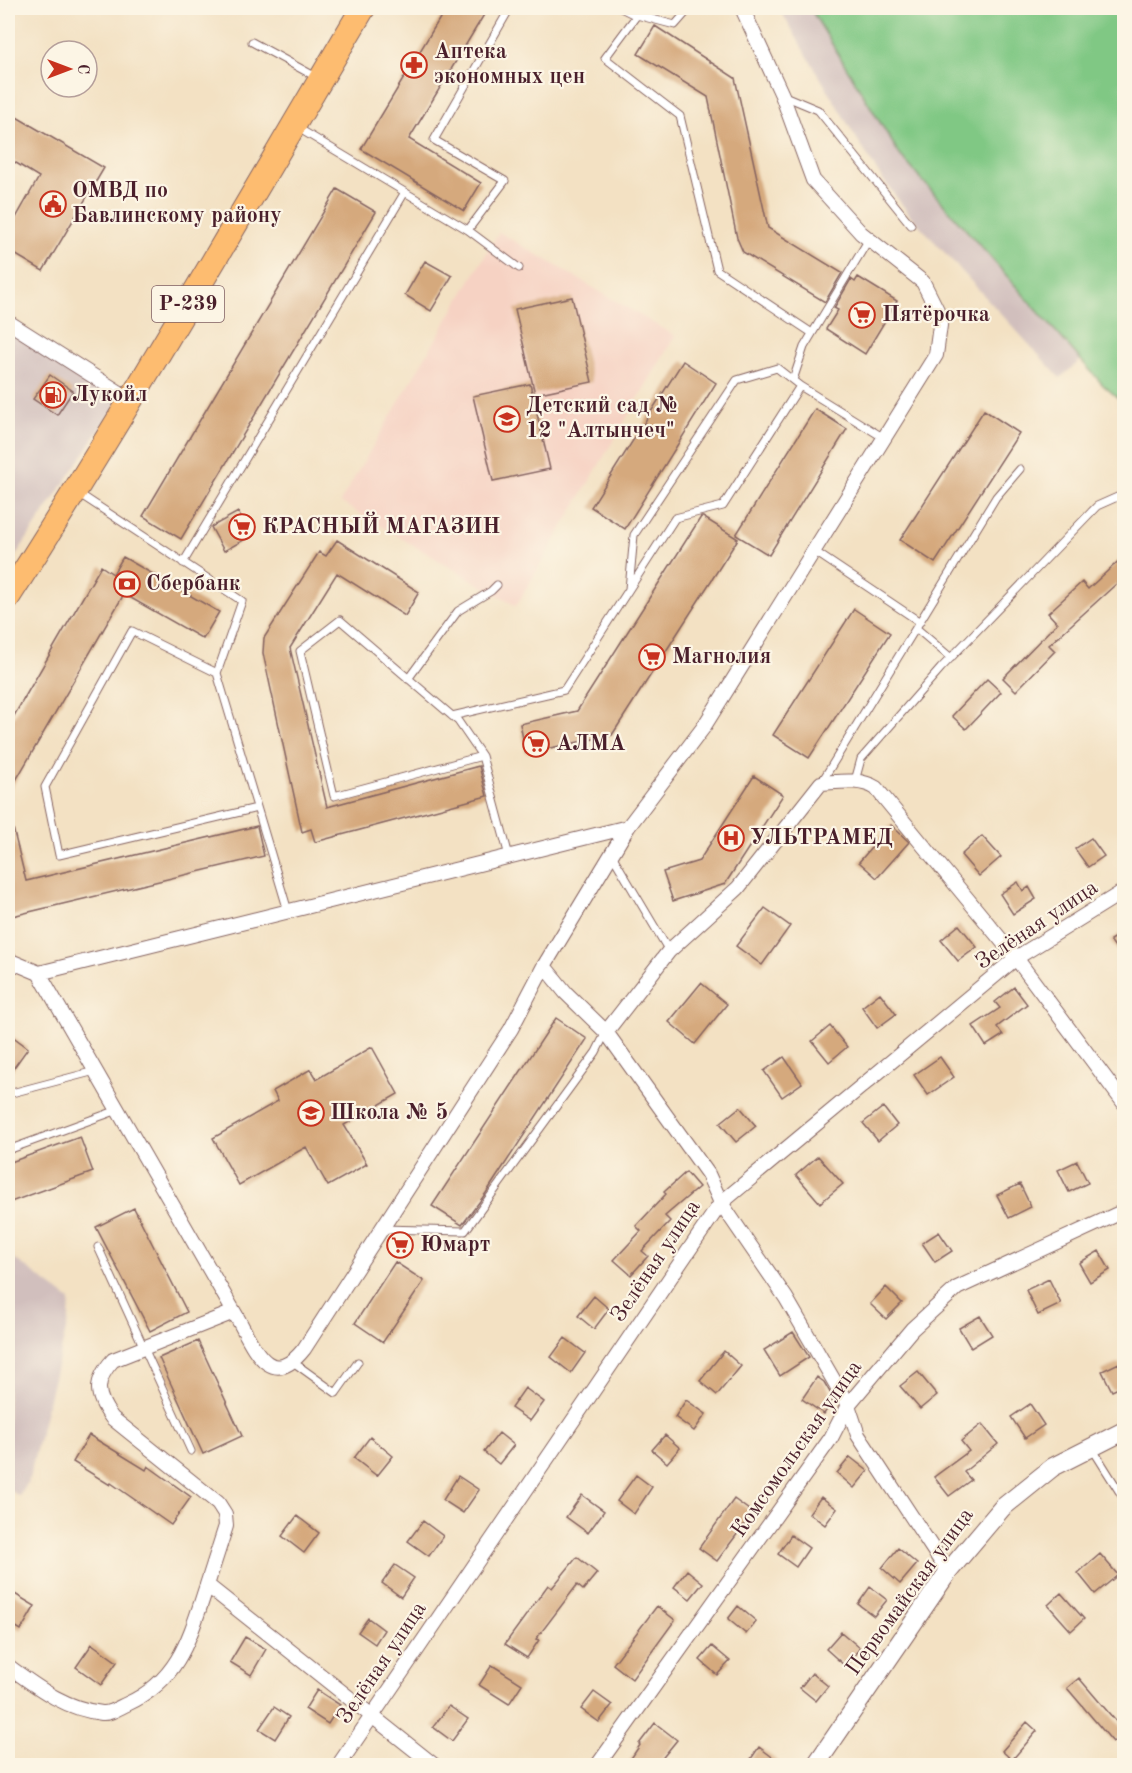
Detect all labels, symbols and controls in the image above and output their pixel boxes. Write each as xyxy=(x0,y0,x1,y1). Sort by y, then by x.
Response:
north arrow xyxy=(39,39,99,99)
place label: Аптека экономных цен xyxy=(434,41,585,88)
pharmacy icon: Аптека экономных цен xyxy=(399,50,429,80)
text: С xyxy=(74,64,90,74)
place label: ОМВД по Бавлинскому району xyxy=(72,180,282,227)
public building icon: ОМВД по Бавлинскому району xyxy=(38,189,68,219)
road number: Р-239 xyxy=(152,286,224,322)
supermarket icon: Пятёрочка xyxy=(847,300,877,330)
place label: Пятёрочка xyxy=(882,304,990,326)
fuel station icon: Лукойл xyxy=(38,380,68,410)
place label: Лукойл xyxy=(72,384,147,406)
place label: Детский сад № 12 "Алтынчеч" xyxy=(526,395,679,442)
school or university icon: Детский сад № 12 "Алтынчеч" xyxy=(492,404,522,434)
place label: КРАСНЫЙ МАГАЗИН xyxy=(262,511,500,538)
supermarket icon: КРАСНЫЙ МАГАЗИН xyxy=(227,512,257,542)
bank icon: Сбербанк xyxy=(112,569,142,599)
place label: Сбербанк xyxy=(146,573,241,595)
supermarket icon: Магнолия xyxy=(637,642,667,672)
place label: Магнолия xyxy=(672,646,771,668)
supermarket icon: АЛМА xyxy=(521,729,551,759)
place label: АЛМА xyxy=(556,733,626,755)
hospital icon: УЛЬТРАМЕД xyxy=(716,823,746,853)
place label: УЛЬТРАМЕД xyxy=(750,827,893,849)
street label: Зелёная улица xyxy=(972,876,1102,974)
school or university icon: Школа № 5 xyxy=(296,1098,326,1128)
place label: Школа № 5 xyxy=(330,1102,448,1124)
street label: Зелёная улица xyxy=(607,1196,705,1326)
supermarket icon: Юмарт xyxy=(385,1230,415,1260)
place label: Юмарт xyxy=(420,1234,490,1256)
street label: Комсомольская улица xyxy=(728,1356,866,1541)
street label: Первомайская улица xyxy=(842,1504,978,1680)
street label: Зелёная улица xyxy=(333,1598,431,1728)

